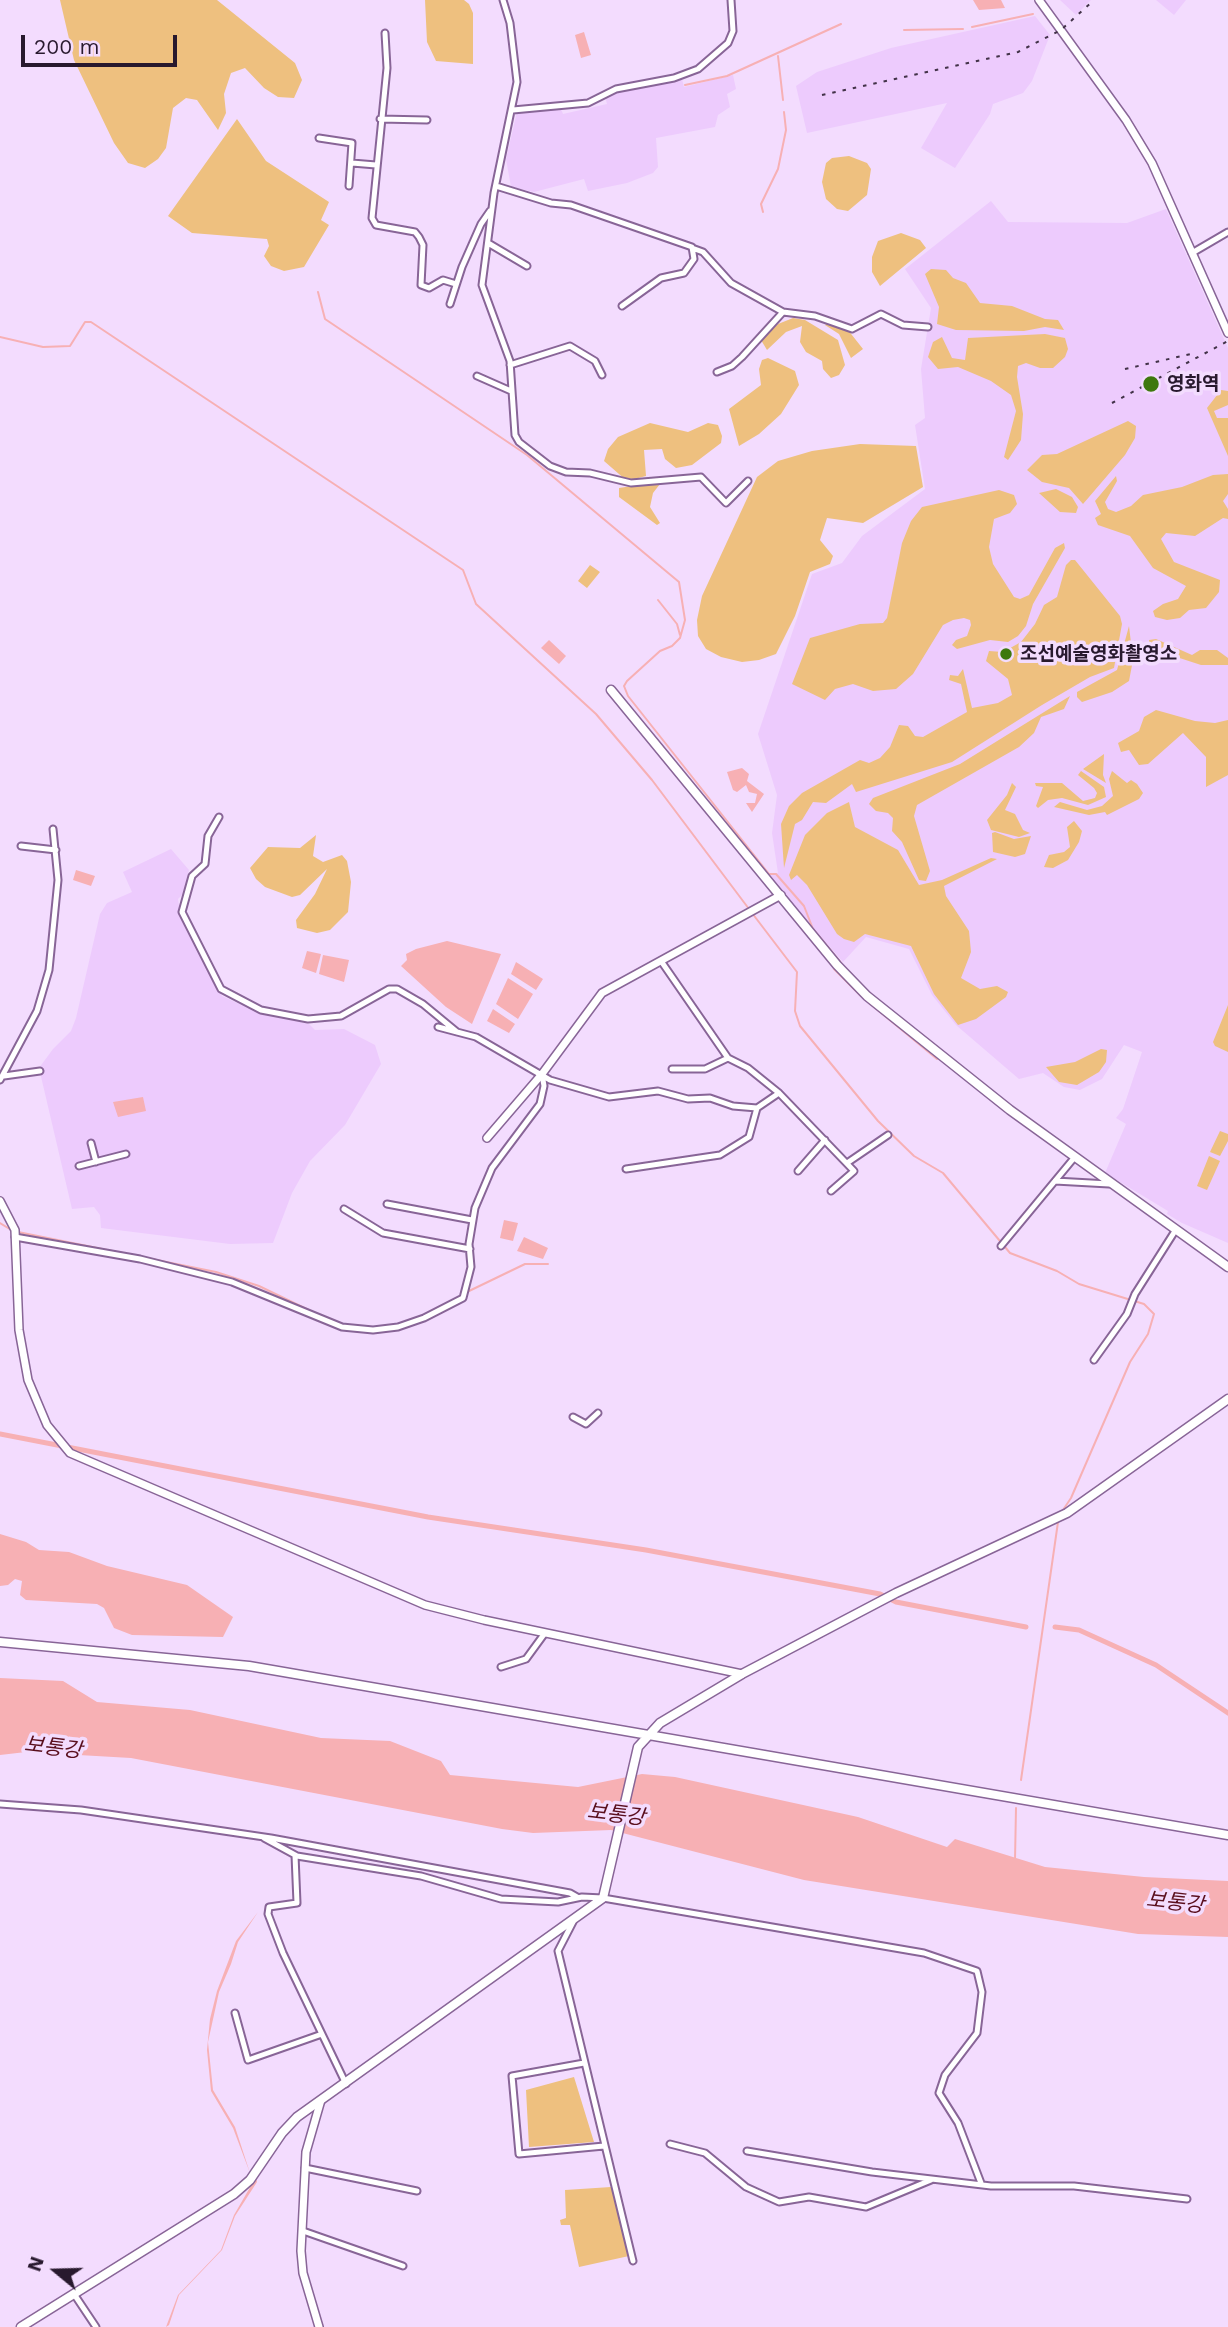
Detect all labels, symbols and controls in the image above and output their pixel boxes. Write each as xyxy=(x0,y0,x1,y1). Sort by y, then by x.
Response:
scale bar xyxy=(24,21,180,65)
text: 200 m xyxy=(34,34,100,59)
place label: 영화역 xyxy=(1167,373,1219,395)
marker: 영화역 xyxy=(1141,374,1161,394)
place label: 조선예술영화촬영소 xyxy=(1020,643,1177,665)
marker: 조선예술영화촬영소 xyxy=(998,646,1014,662)
water label: 보통강 xyxy=(23,1732,83,1764)
water label: 보통강 xyxy=(586,1799,646,1831)
water label: 보통강 xyxy=(1145,1887,1205,1919)
north arrow xyxy=(21,2236,91,2306)
text: N xyxy=(23,2254,49,2274)

